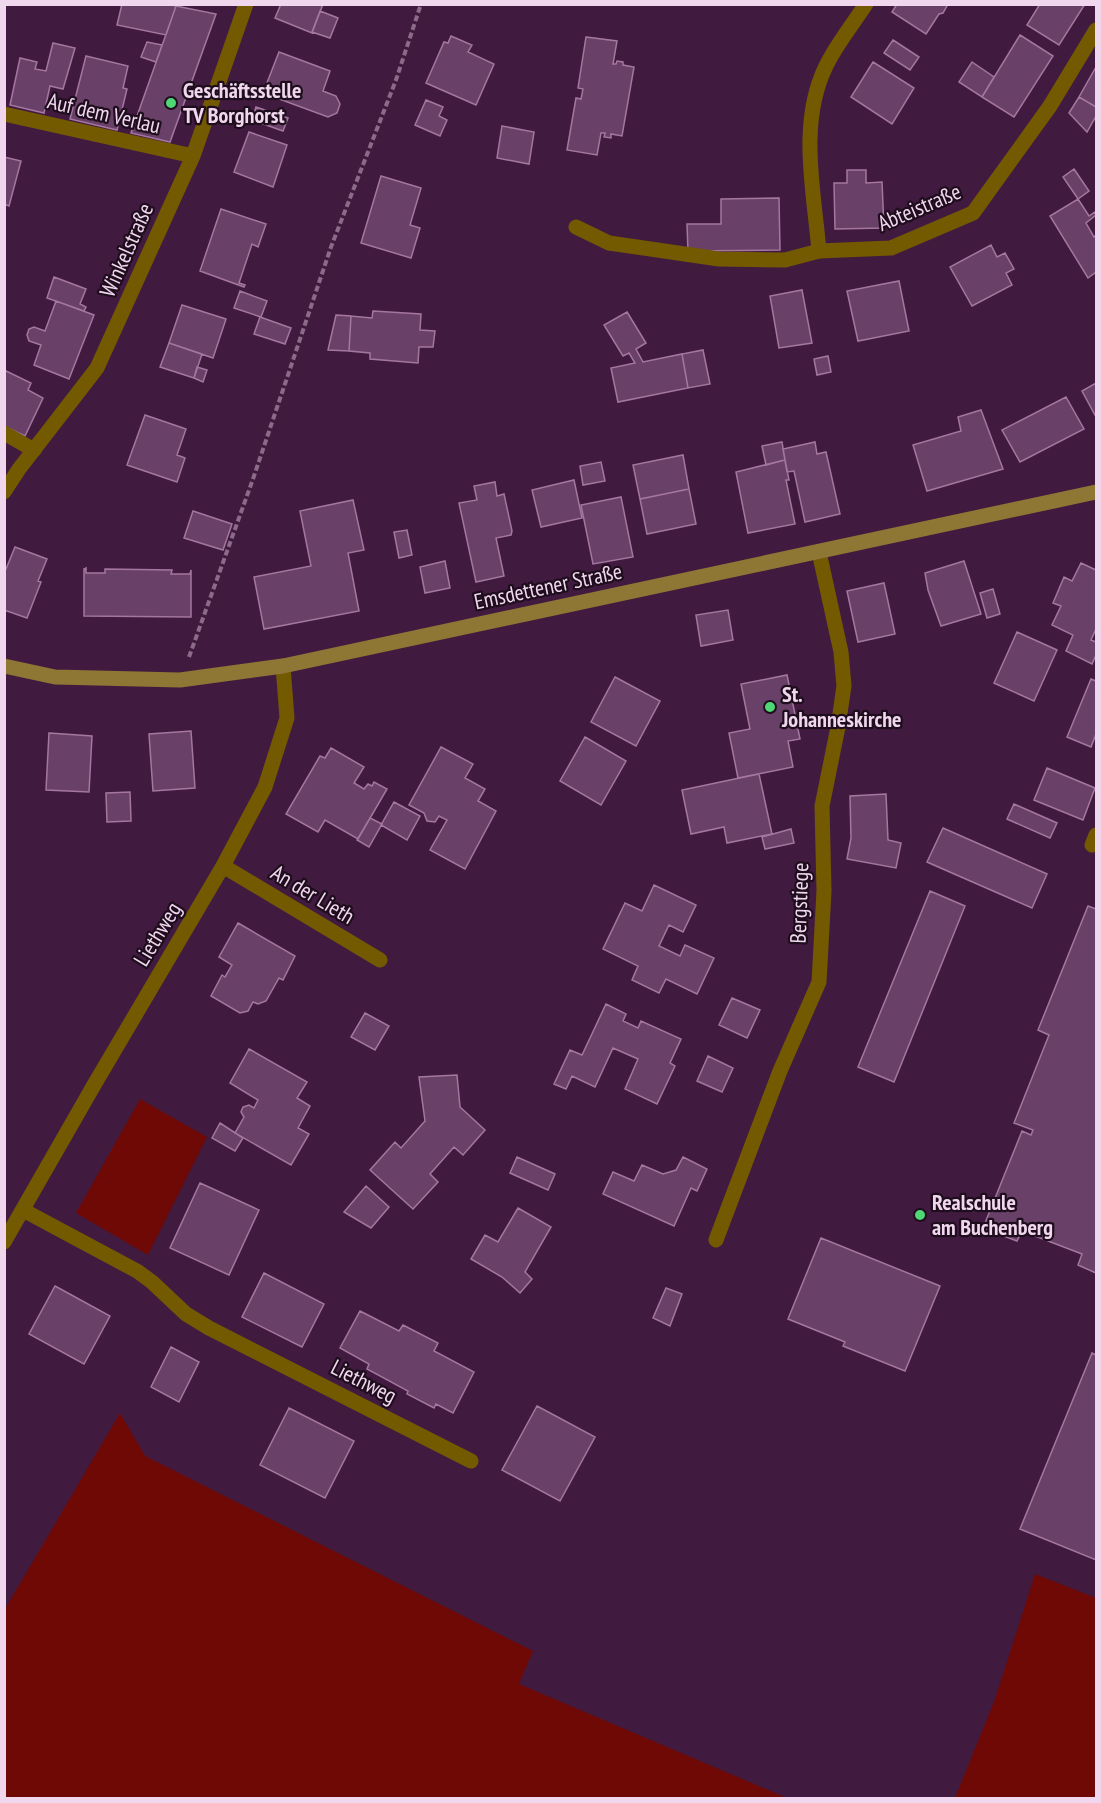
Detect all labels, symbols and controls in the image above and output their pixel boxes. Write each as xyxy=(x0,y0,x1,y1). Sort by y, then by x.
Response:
place label: Geschäftsstelle TV Borghorst xyxy=(183,76,301,129)
street label: Auf dem Verlau xyxy=(45,86,163,140)
marker: Geschäftsstelle TV Borghorst xyxy=(164,96,178,110)
street label: Abteistraße xyxy=(873,177,965,237)
street label: Winkelstraße xyxy=(93,199,159,301)
street label: Emsdettener Straße xyxy=(472,557,624,615)
place label: St. Johanneskirche xyxy=(781,680,901,733)
marker: St. Johanneskirche xyxy=(763,700,777,714)
street label: An der Lieth xyxy=(266,858,360,930)
street label: Bergstiege xyxy=(784,862,814,944)
street label: Liethweg xyxy=(127,897,187,971)
place label: Realschule am Buchenberg xyxy=(932,1188,1053,1241)
marker: Realschule am Buchenberg xyxy=(913,1208,927,1222)
street label: Liethweg xyxy=(326,1353,402,1409)

